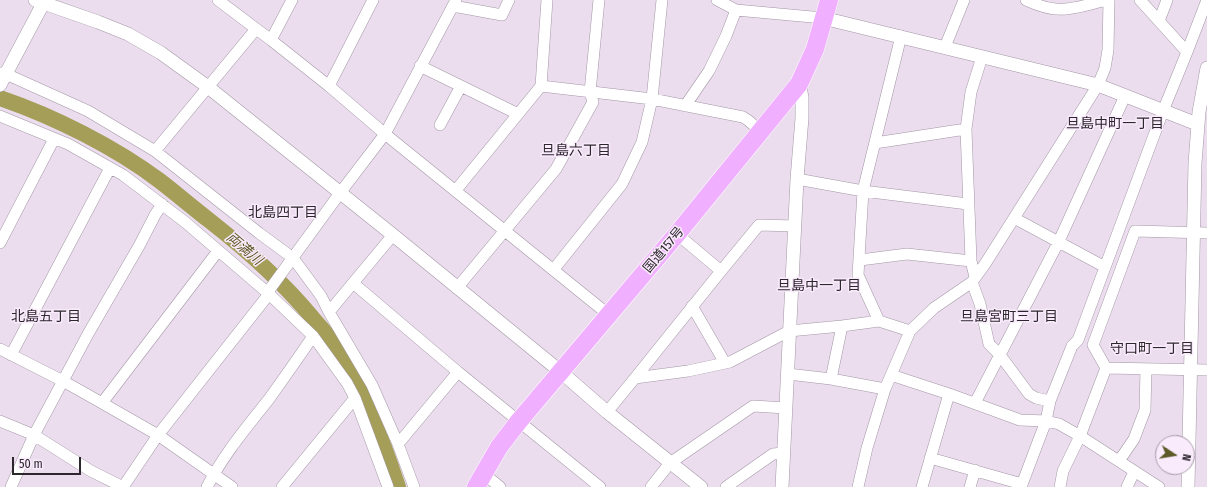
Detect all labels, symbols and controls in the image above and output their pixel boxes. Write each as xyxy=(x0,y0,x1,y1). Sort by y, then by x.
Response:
district label: 旦島中町一丁目 xyxy=(1066,116,1164,132)
district label: 旦島六丁目 xyxy=(541,143,611,159)
district label: 北島四丁目 xyxy=(248,205,318,221)
street label: 国道157号 xyxy=(640,224,688,276)
water label: 両満川 xyxy=(223,229,265,269)
district label: 旦島中一丁目 xyxy=(777,278,861,294)
district label: 北島五丁目 xyxy=(11,309,81,325)
district label: 旦島宮町三丁目 xyxy=(960,309,1058,325)
district label: 守口町一丁目 xyxy=(1110,341,1194,357)
north arrow xyxy=(1155,435,1195,475)
scale bar xyxy=(14,449,83,475)
text: N xyxy=(1179,453,1193,462)
text: 50 m xyxy=(19,457,43,471)

